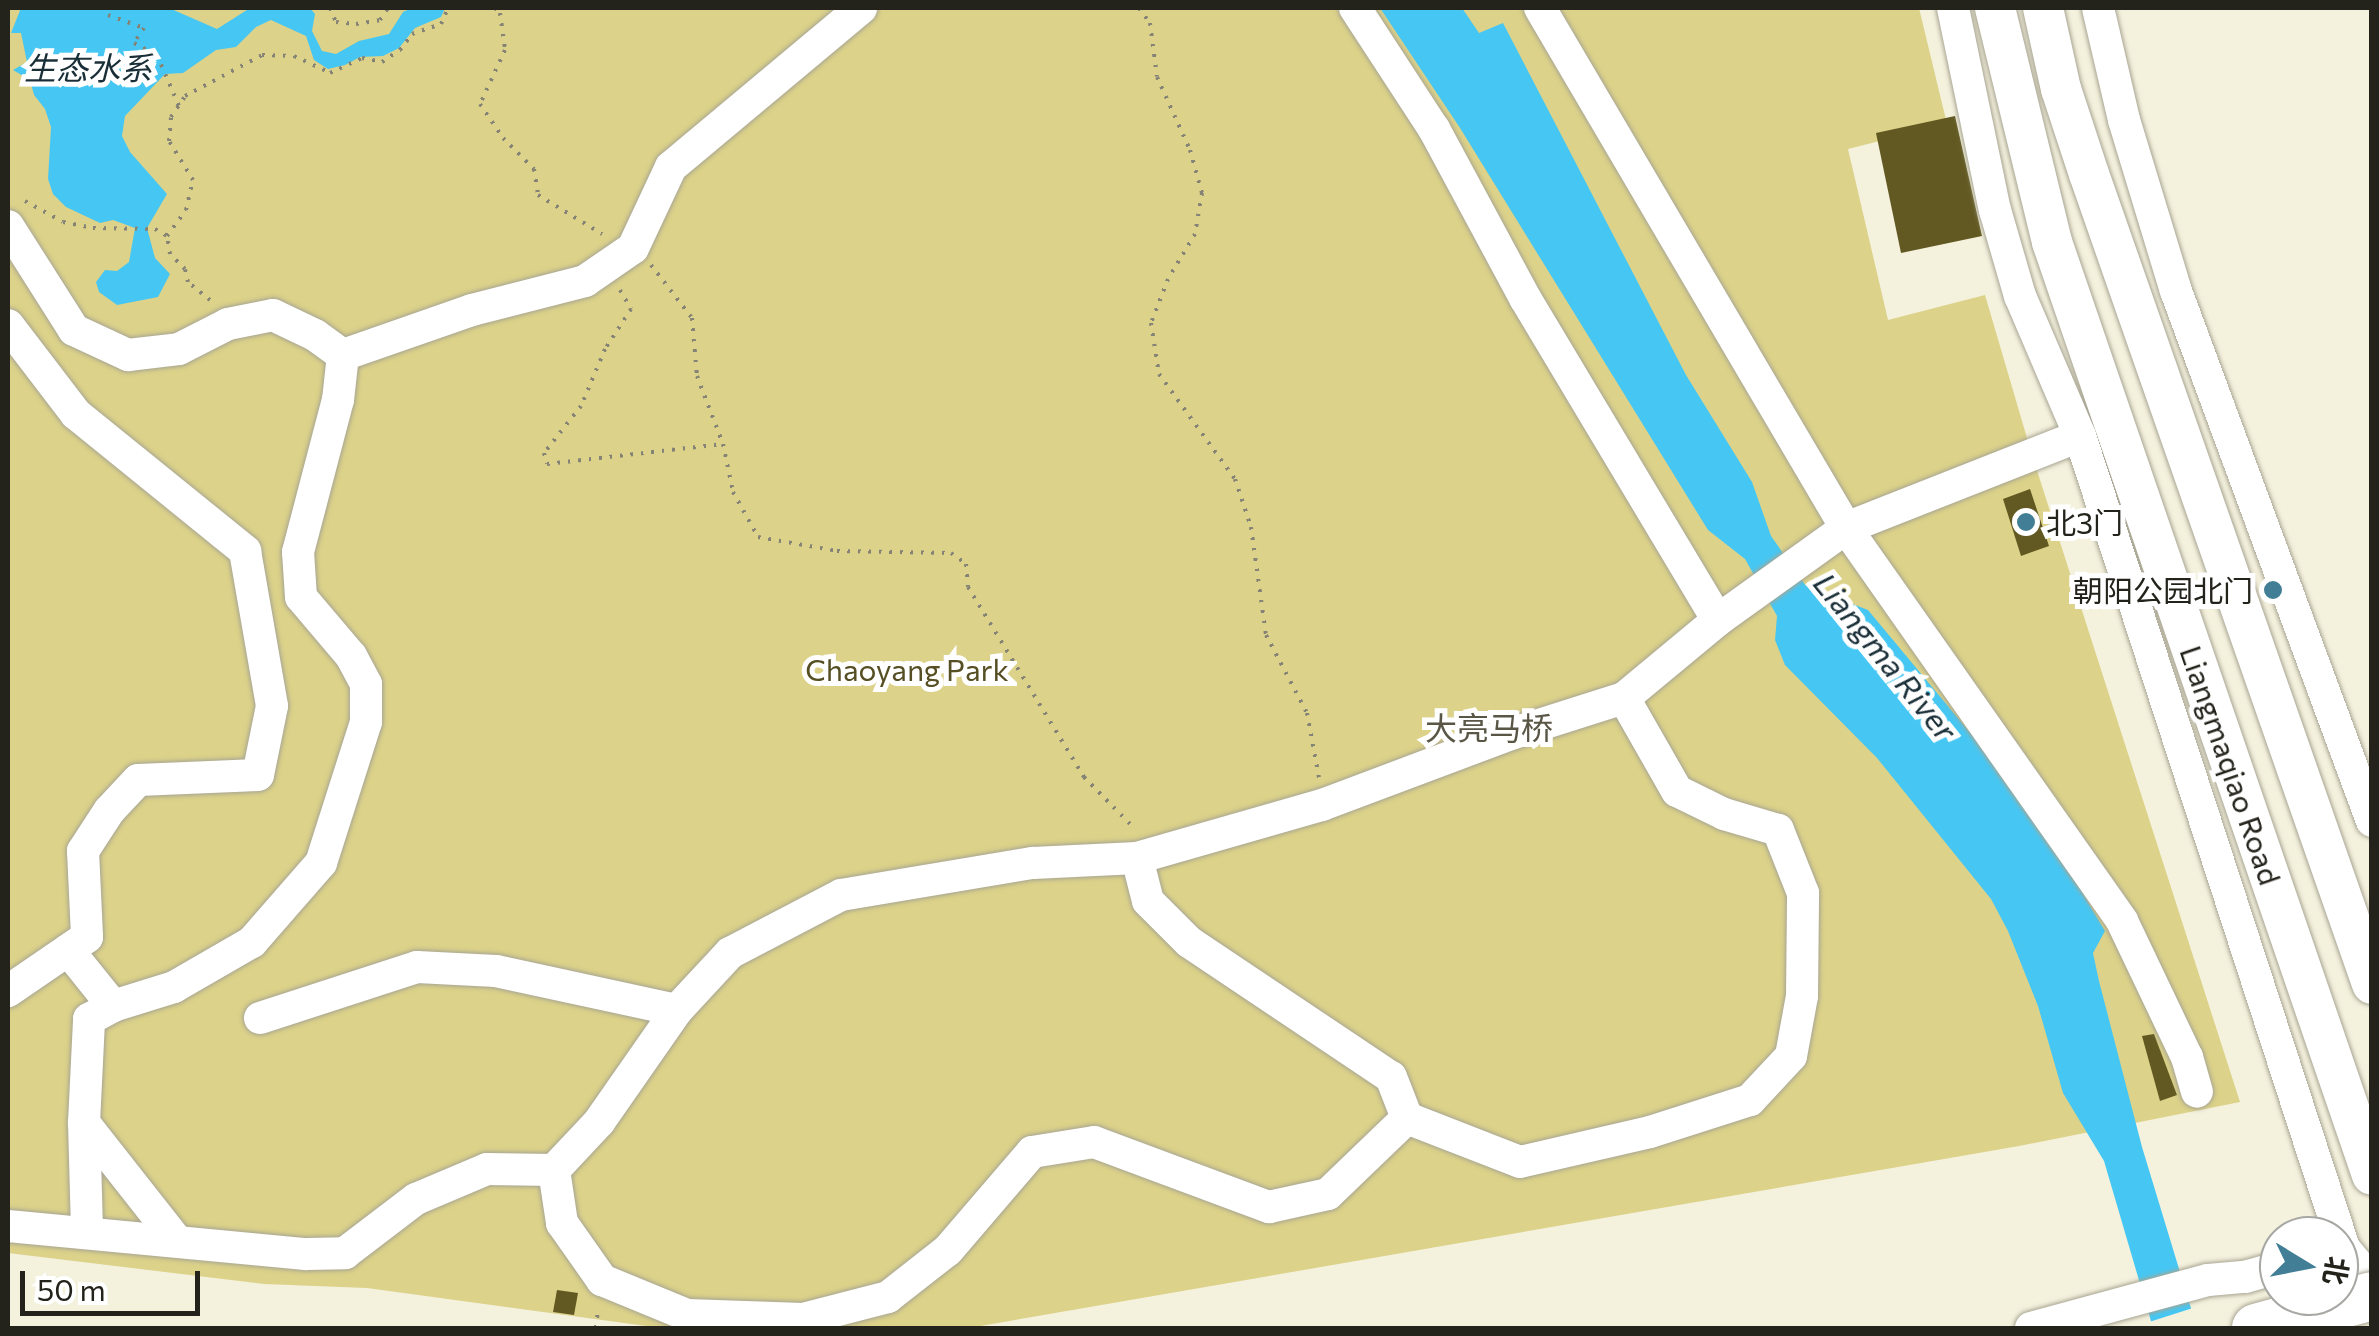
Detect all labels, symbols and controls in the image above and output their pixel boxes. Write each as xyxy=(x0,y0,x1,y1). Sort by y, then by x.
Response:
water label: 生态水系 xyxy=(24,48,152,86)
place label: 北3门 xyxy=(2046,504,2123,540)
marker: 北3门 xyxy=(2015,511,2037,533)
water label: Liangma River xyxy=(1807,564,1965,748)
place label: 朝阳公园北门 xyxy=(2073,572,2253,608)
marker: 朝阳公园北门 xyxy=(2262,579,2284,601)
street label: Liangmaqiao Road xyxy=(2173,641,2289,889)
park label: Chaoyang Park xyxy=(805,651,1009,687)
district label: 大亮马桥 xyxy=(1425,708,1553,746)
north arrow xyxy=(2259,1216,2359,1316)
scale bar xyxy=(25,1251,205,1313)
text: 北 xyxy=(2317,1254,2356,1288)
text: 50 m xyxy=(37,1270,106,1307)

